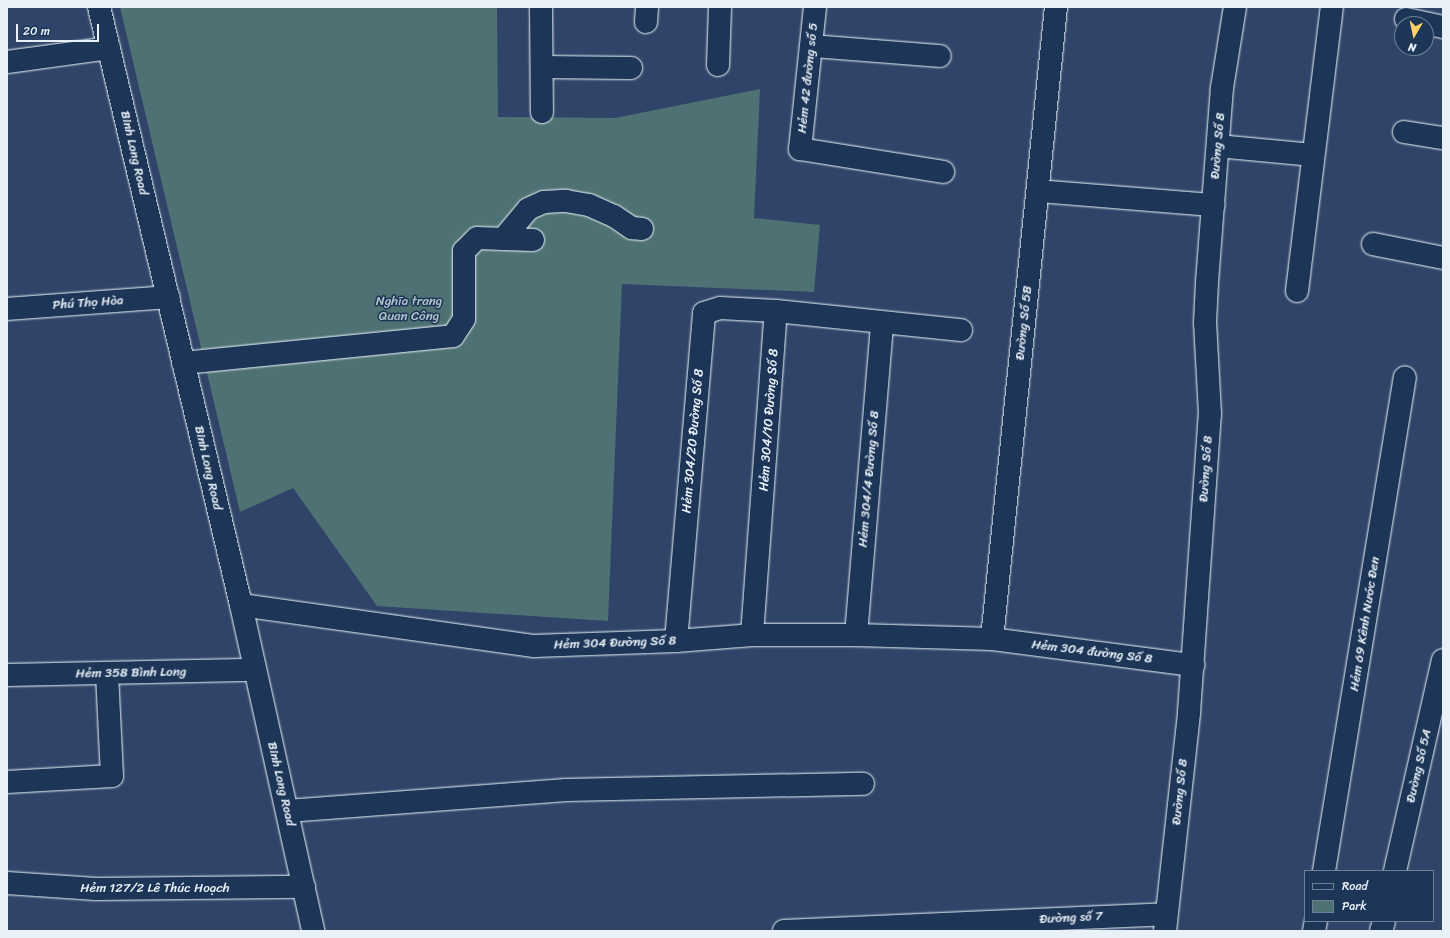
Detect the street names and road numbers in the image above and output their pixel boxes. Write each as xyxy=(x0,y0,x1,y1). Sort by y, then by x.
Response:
street label: Hẻm 42 đường số 5 xyxy=(794,22,822,134)
street label: Binh Long Road xyxy=(117,109,151,197)
street label: Đường Số 8 xyxy=(1207,112,1229,180)
street label: Đường Số 5B xyxy=(1012,285,1036,361)
street label: Phú Thọ Hòa xyxy=(52,293,124,313)
street label: Hẻm 304/10 Đường Số 8 xyxy=(756,348,782,492)
street label: Hẻm 304/20 Đường Số 8 xyxy=(679,368,707,514)
street label: Hẻm 304/4 Đường Số 8 xyxy=(855,410,883,548)
street label: Binh Long Road xyxy=(191,424,225,512)
street label: Đường Số 8 xyxy=(1196,435,1216,503)
street label: Hẻm 69 Kênh Nước Đen xyxy=(1347,556,1383,692)
street label: Hẻm 304 Đường Số 8 xyxy=(553,633,677,653)
street label: Hẻm 304 đường Số 8 xyxy=(1031,637,1153,667)
street label: Hẻm 358 Bình Long xyxy=(76,664,186,682)
street label: Đường Số 5A xyxy=(1403,728,1435,804)
street label: Binh Long Road xyxy=(264,740,298,828)
street label: Đường Số 8 xyxy=(1169,758,1191,826)
street label: Hẻm 127/2 Lê Thúc Hoạch xyxy=(80,880,230,896)
street label: Đường số 7 xyxy=(1039,909,1103,927)

